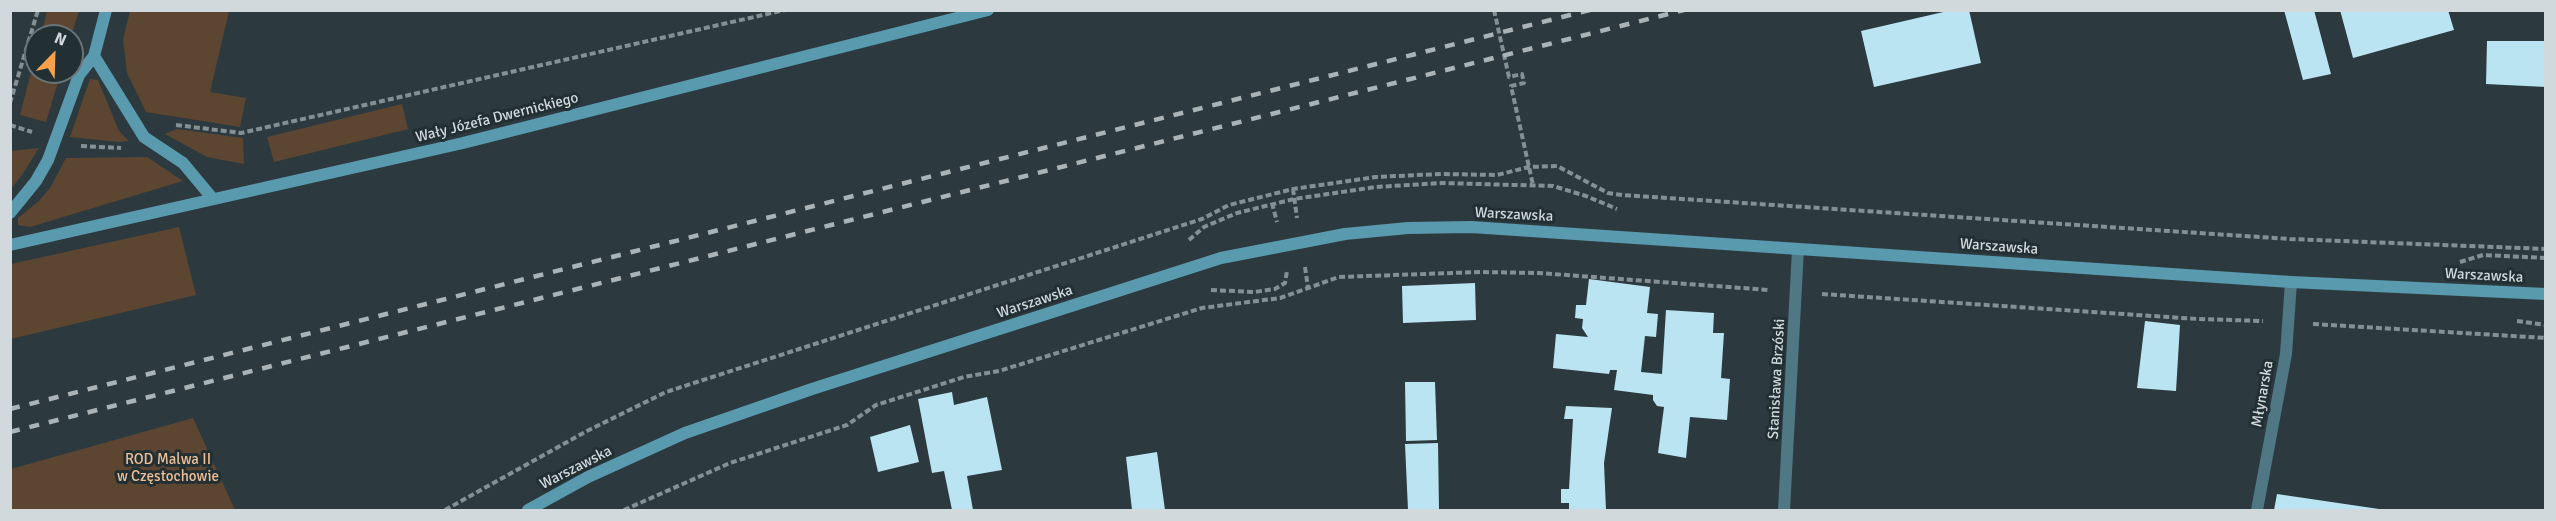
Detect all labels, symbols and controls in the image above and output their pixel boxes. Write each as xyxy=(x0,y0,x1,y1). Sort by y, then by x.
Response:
north arrow xyxy=(24,24,84,84)
text: N xyxy=(51,28,69,51)
street label: Wały Józefa Dwernickiego xyxy=(414,89,580,147)
street label: Warszawska xyxy=(1474,204,1554,226)
street label: Warszawska xyxy=(1959,235,2039,259)
street label: Warszawska xyxy=(2444,265,2524,287)
street label: Warszawska xyxy=(995,281,1075,323)
street label: Stanisława Brzóski xyxy=(1765,318,1789,440)
street label: Młynarska xyxy=(2248,359,2278,429)
street label: Warszawska xyxy=(537,442,615,494)
park label: ROD Malwa II w Częstochowie xyxy=(117,451,219,486)

